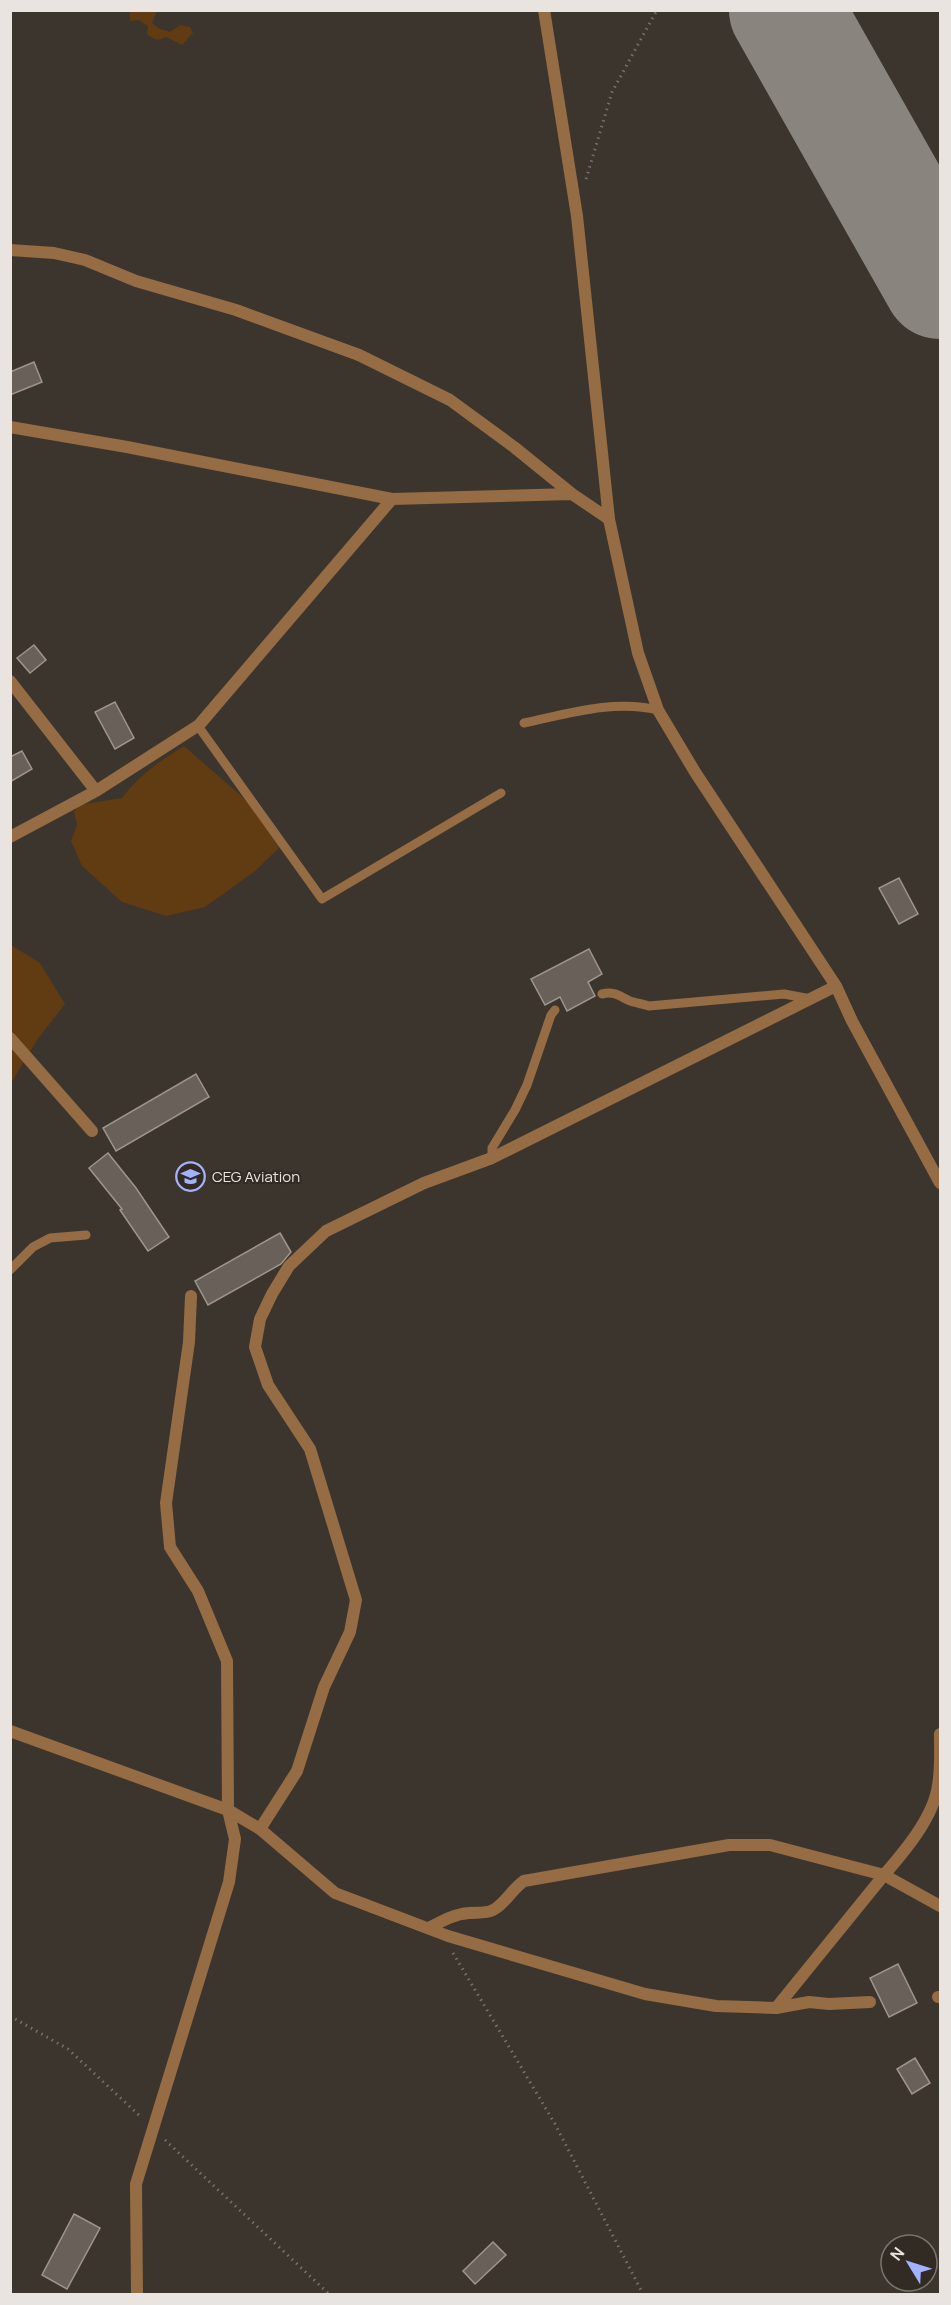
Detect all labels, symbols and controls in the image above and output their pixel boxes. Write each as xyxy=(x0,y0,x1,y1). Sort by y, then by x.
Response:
school or university icon: CEG Aviation xyxy=(175,1160,207,1192)
place label: CEG Aviation xyxy=(212,1166,300,1187)
north arrow xyxy=(879,2233,939,2293)
text: N xyxy=(885,2242,909,2265)

